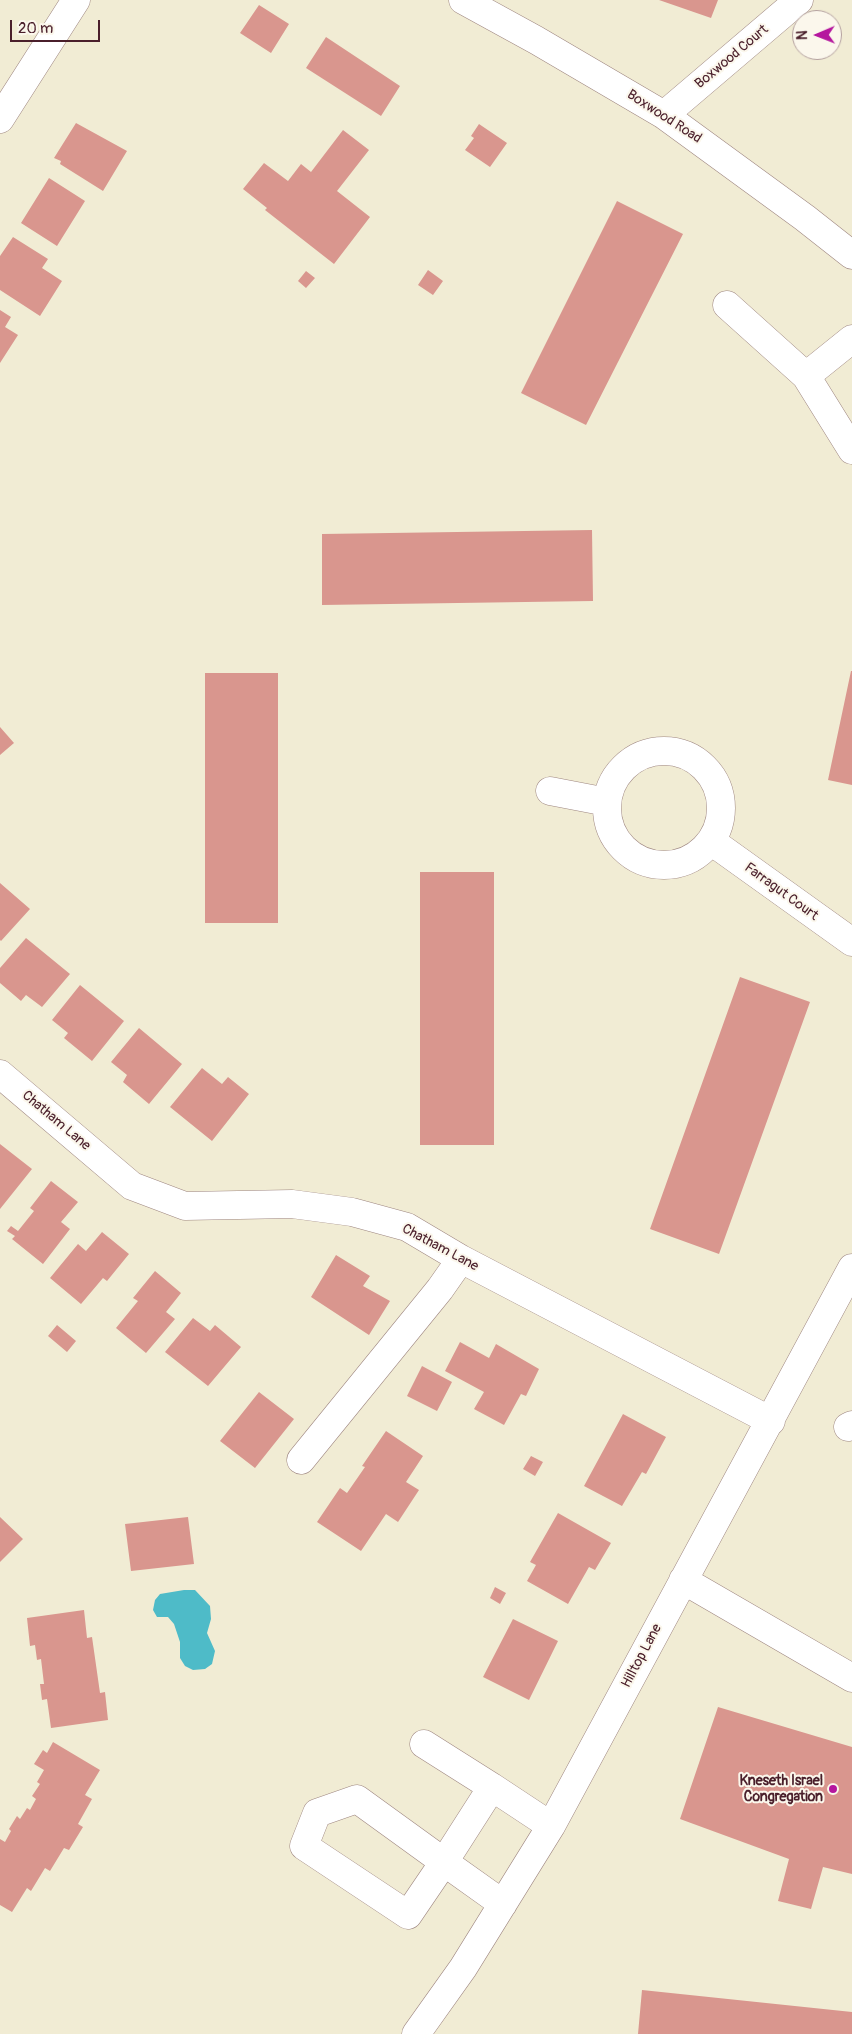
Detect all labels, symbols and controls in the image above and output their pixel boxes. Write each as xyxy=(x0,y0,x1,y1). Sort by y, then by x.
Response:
scale bar xyxy=(12,10,102,42)
north arrow xyxy=(792,10,842,60)
text: 20 m xyxy=(18,19,53,38)
street label: Boxwood Court xyxy=(692,21,772,93)
text: N xyxy=(794,30,811,40)
street label: Boxwood Road xyxy=(623,87,705,147)
street label: Farragut Court xyxy=(741,860,821,924)
street label: Chatham Lane xyxy=(18,1087,94,1155)
street label: Chatham Lane xyxy=(399,1221,481,1275)
street label: Hilltop Lane xyxy=(618,1621,666,1691)
place label: Kneseth Israel Congregation xyxy=(739,1773,823,1805)
marker: Kneseth Israel Congregation xyxy=(827,1783,839,1795)

